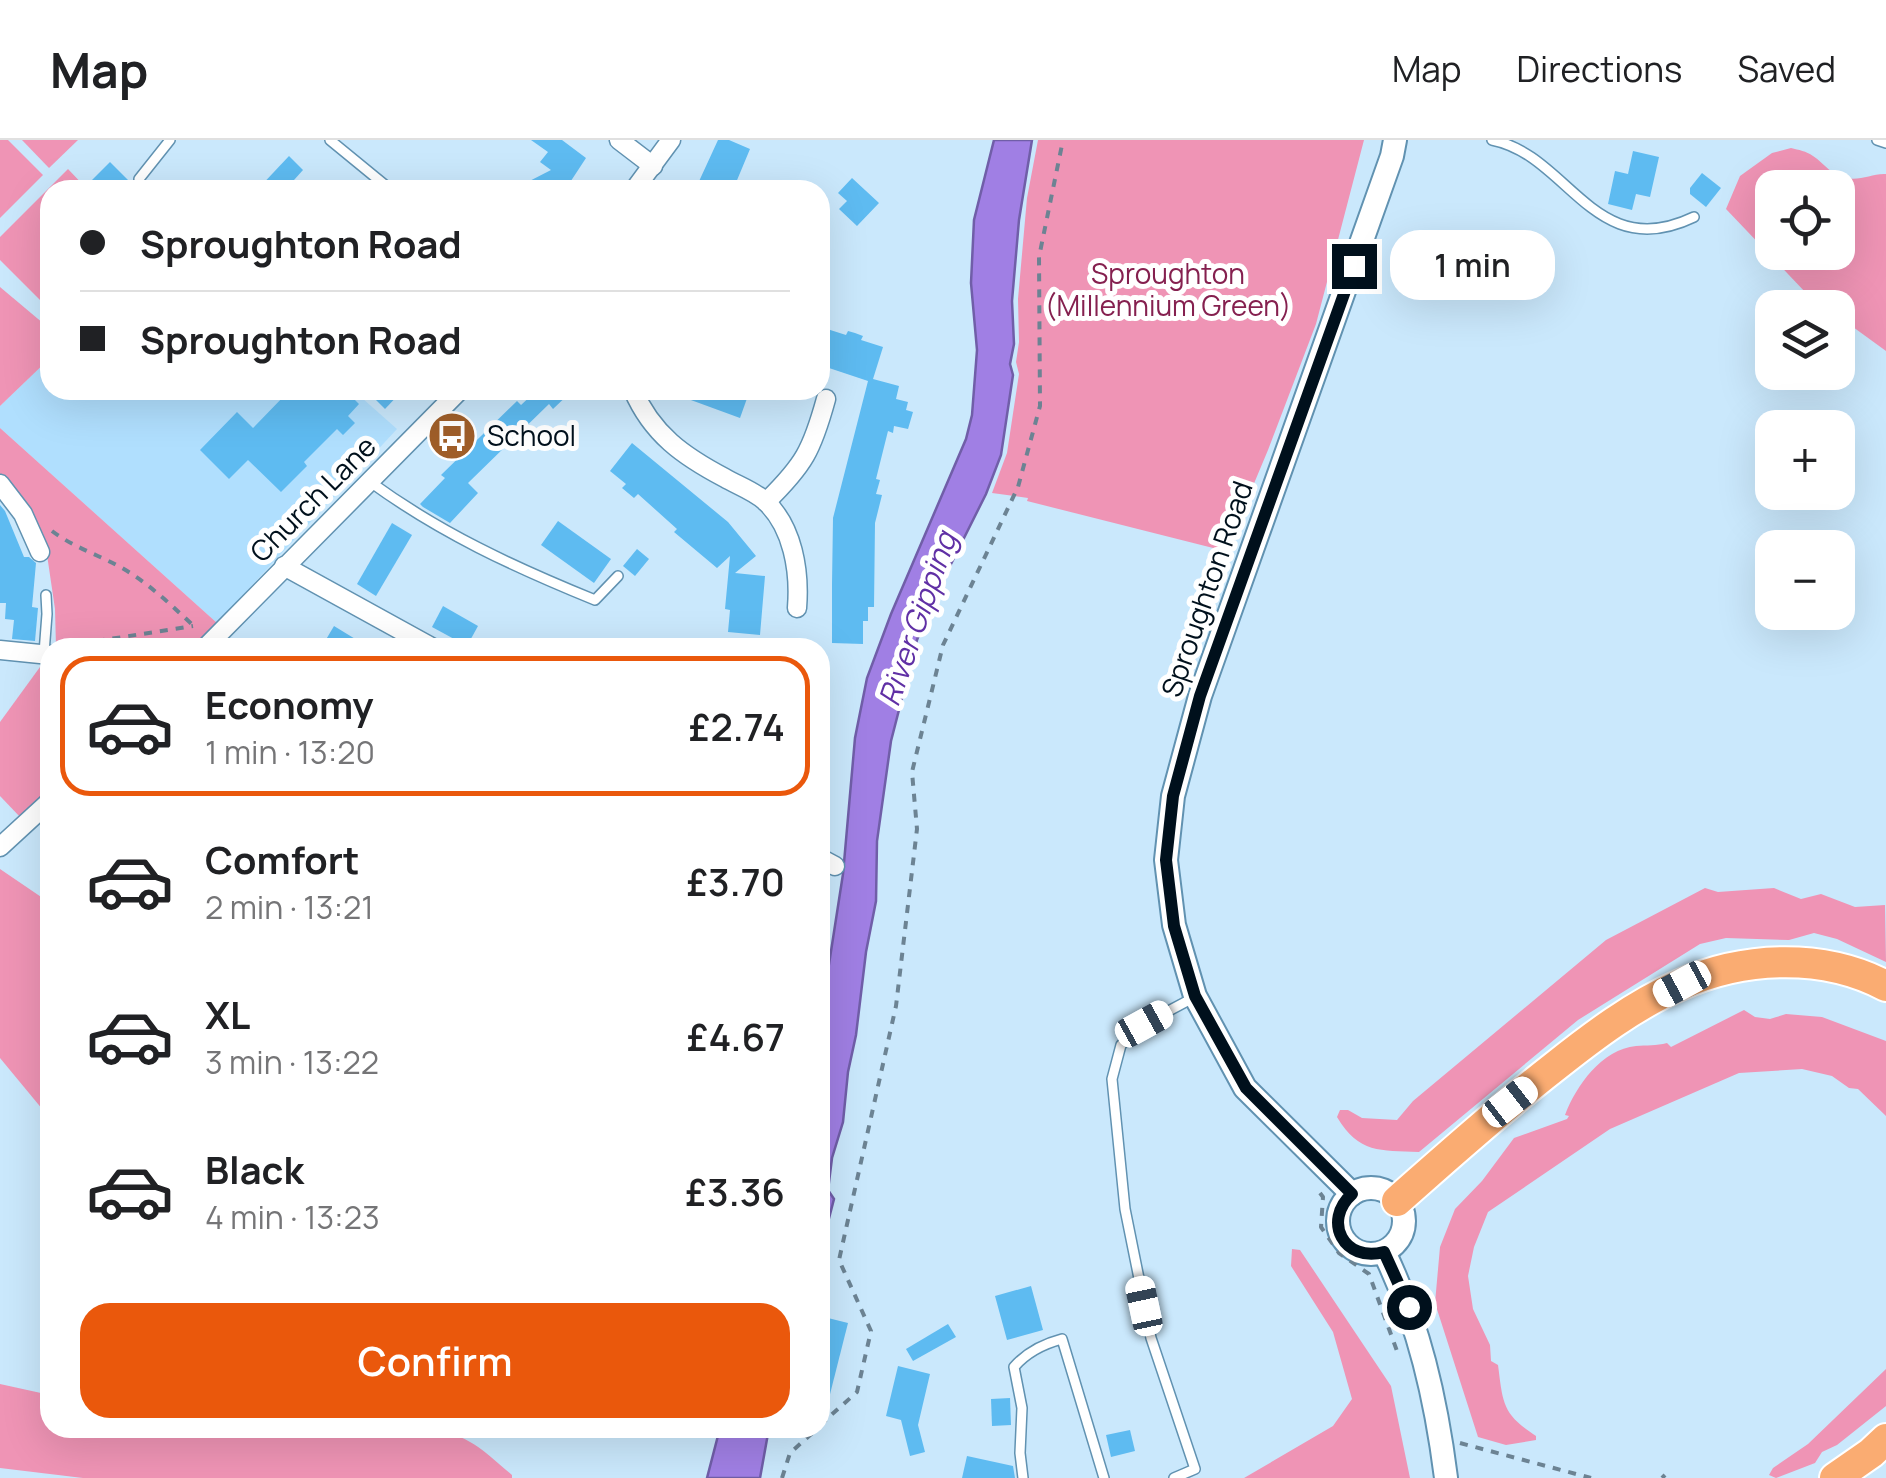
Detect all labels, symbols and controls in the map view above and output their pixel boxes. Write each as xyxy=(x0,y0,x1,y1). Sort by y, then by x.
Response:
text: Map xyxy=(50,37,148,102)
text: Map xyxy=(1392,45,1462,93)
text: Directions xyxy=(1517,45,1682,93)
text: Saved xyxy=(1737,45,1836,93)
map controls xyxy=(1755,170,1855,630)
button: locate xyxy=(1755,170,1855,270)
text: Sproughton Road xyxy=(140,217,462,269)
callout: 1 min xyxy=(1389,231,1554,301)
text: 1 min xyxy=(1434,243,1511,287)
route end xyxy=(1332,244,1377,289)
park label: Sproughton (Millennium Green) xyxy=(1045,254,1291,324)
button: layers xyxy=(1755,290,1855,390)
text: Sproughton Road xyxy=(140,313,462,365)
bus stop icon: School xyxy=(426,410,478,462)
button: + xyxy=(1755,410,1855,510)
place label: School xyxy=(487,416,576,454)
street label: Church Lane xyxy=(241,427,384,570)
street label: Sproughton Road xyxy=(1151,476,1261,702)
water label: River Gipping xyxy=(868,524,966,711)
button: − xyxy=(1755,530,1855,630)
text: Economy xyxy=(205,678,374,730)
icon: car xyxy=(85,681,175,771)
text: £2.74 xyxy=(689,700,785,752)
text: 1 min · 13:20 xyxy=(205,730,375,774)
text: Comfort xyxy=(205,833,359,885)
icon: car xyxy=(85,836,175,926)
text: £3.70 xyxy=(686,855,785,907)
text: 2 min · 13:21 xyxy=(205,885,374,929)
car xyxy=(1648,957,1716,1011)
text: XL xyxy=(205,988,250,1040)
icon: car xyxy=(85,991,175,1081)
car xyxy=(1110,996,1178,1052)
text: £4.67 xyxy=(687,1010,785,1062)
text: 3 min · 13:22 xyxy=(205,1040,379,1084)
car xyxy=(1477,1072,1543,1132)
text: Black xyxy=(205,1143,304,1195)
icon: car xyxy=(85,1146,175,1236)
text: £3.36 xyxy=(685,1165,785,1217)
text: 4 min · 13:23 xyxy=(205,1195,380,1239)
car xyxy=(1123,1274,1165,1338)
route start xyxy=(1387,1285,1432,1330)
button: Confirm xyxy=(80,1303,790,1418)

